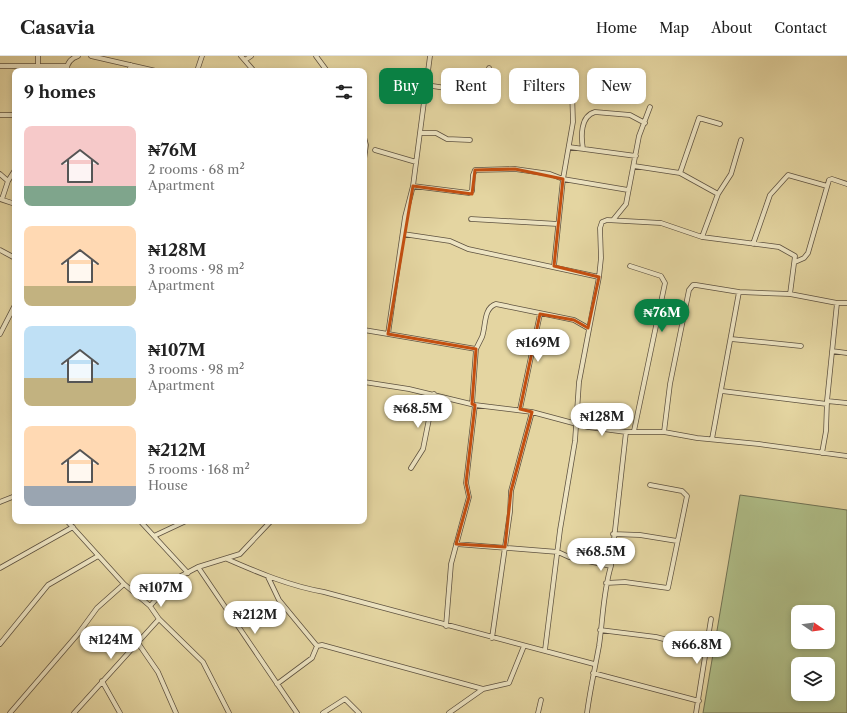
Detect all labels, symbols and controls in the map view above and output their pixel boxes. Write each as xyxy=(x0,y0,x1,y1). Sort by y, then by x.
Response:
text: Casavia xyxy=(20,16,95,39)
text: Home xyxy=(596,19,637,37)
text: Map xyxy=(659,19,689,37)
text: About xyxy=(711,19,752,37)
text: Contact xyxy=(774,19,827,37)
chip: Buy xyxy=(379,68,433,104)
chip: Rent xyxy=(441,68,501,104)
chip: Filters xyxy=(509,68,579,104)
chip: New xyxy=(587,68,646,104)
icon: filters xyxy=(333,81,355,103)
text: 9 homes xyxy=(24,82,96,102)
text: ₦76M xyxy=(148,140,197,160)
icon: home xyxy=(56,142,104,190)
text: 2 rooms · 68 m² xyxy=(148,161,245,177)
text: Apartment xyxy=(148,177,215,193)
text: ₦128M xyxy=(148,240,206,260)
icon: home xyxy=(56,242,104,290)
text: 3 rooms · 98 m² xyxy=(148,261,244,277)
text: Apartment xyxy=(148,277,215,293)
pin: ₦76M xyxy=(638,299,686,333)
text: ₦76M xyxy=(643,304,681,320)
pin: ₦169M xyxy=(510,329,566,363)
text: ₦169M xyxy=(516,334,560,350)
text: ₦107M xyxy=(148,340,206,360)
icon: home xyxy=(56,342,104,390)
text: 3 rooms · 98 m² xyxy=(148,361,244,377)
text: Apartment xyxy=(148,377,215,393)
pin: ₦68.5M xyxy=(385,395,451,429)
text: ₦68.5M xyxy=(393,400,443,416)
pin: ₦128M xyxy=(574,403,630,437)
text: ₦128M xyxy=(580,408,624,424)
text: ₦212M xyxy=(148,440,206,460)
icon: home xyxy=(56,442,104,490)
text: 5 rooms · 168 m² xyxy=(148,461,250,477)
text: House xyxy=(148,477,188,493)
pin: ₦68.5M xyxy=(568,538,634,572)
text: ₦68.5M xyxy=(576,543,626,559)
pin: ₦107M xyxy=(133,574,189,608)
text: ₦107M xyxy=(139,579,183,595)
pin: ₦212M xyxy=(227,601,283,635)
north arrow xyxy=(791,605,835,649)
map controls xyxy=(791,605,835,701)
text: ₦212M xyxy=(233,606,277,622)
pin: ₦124M xyxy=(83,626,139,660)
text: ₦124M xyxy=(89,631,133,647)
pin: ₦66.8M xyxy=(664,631,730,665)
text: ₦66.8M xyxy=(672,636,722,652)
button: layers xyxy=(791,657,835,701)

